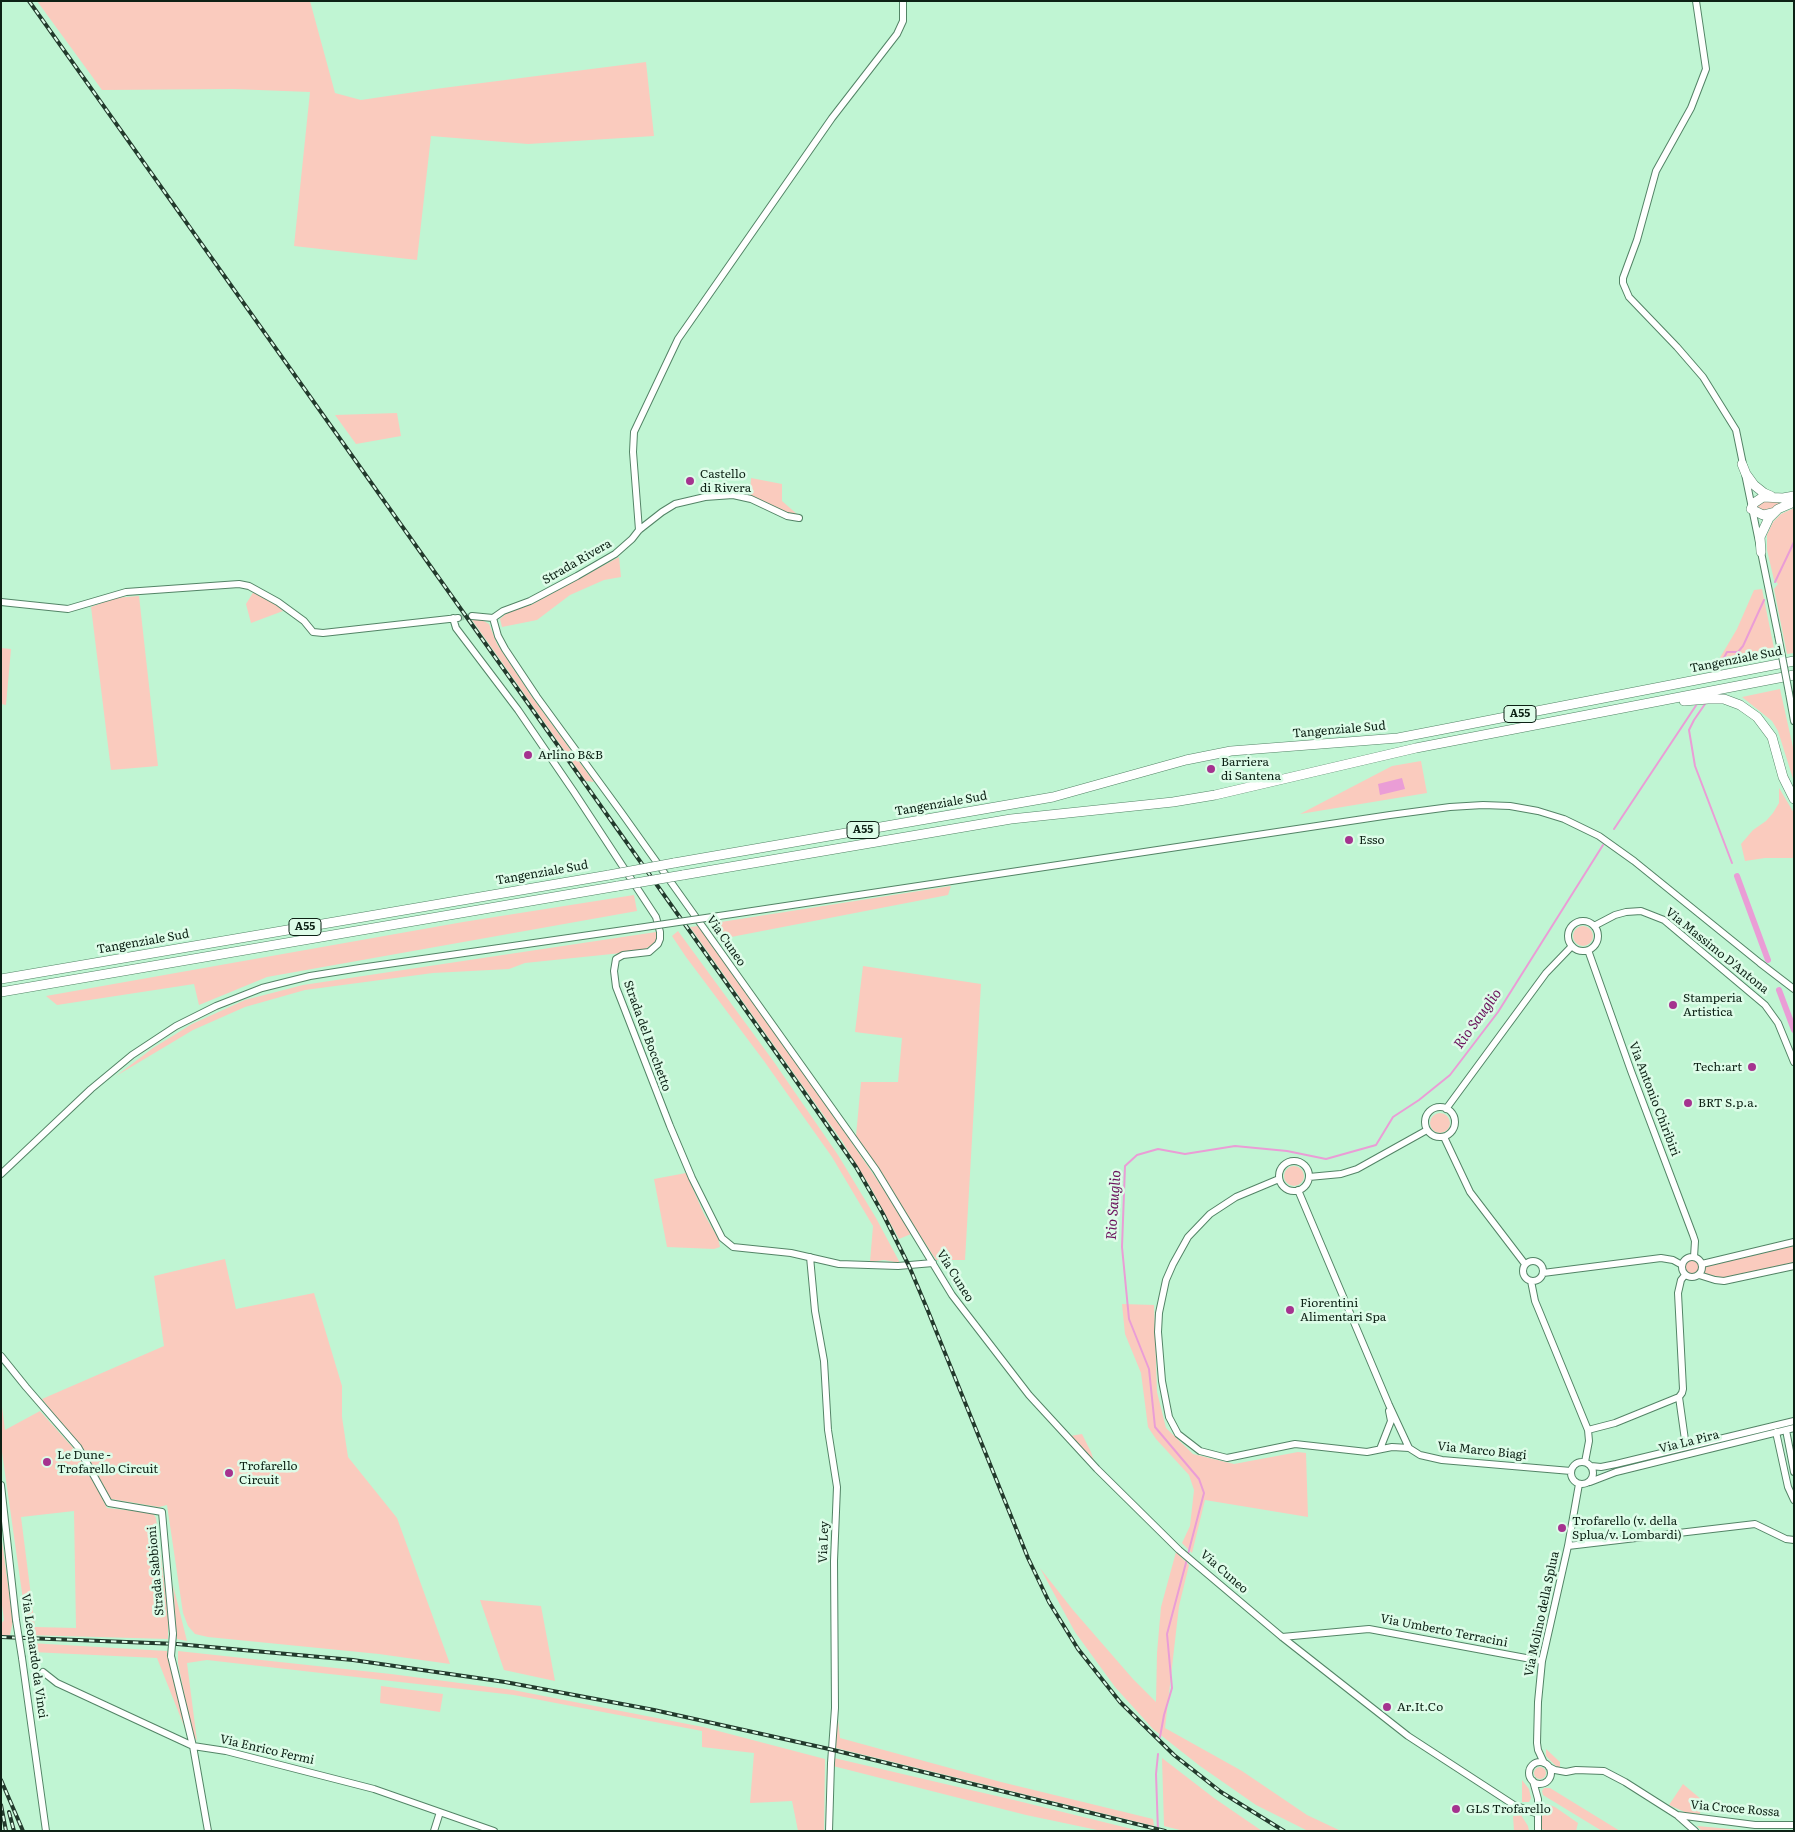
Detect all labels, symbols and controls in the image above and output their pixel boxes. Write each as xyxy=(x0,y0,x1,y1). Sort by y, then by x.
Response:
place label: Castello di Rivera xyxy=(700,467,751,495)
marker: Castello di Rivera xyxy=(684,475,696,487)
street label: Strada Rivera xyxy=(540,536,614,588)
street label: Tangenziale Sud xyxy=(1689,644,1783,676)
road number: A55 xyxy=(1504,706,1536,722)
street label: Tangenziale Sud xyxy=(1292,719,1386,741)
place label: Arlino B&B xyxy=(538,748,603,762)
marker: Arlino B&B xyxy=(522,749,534,761)
place label: Barriera di Santena xyxy=(1221,755,1281,783)
marker: Barriera di Santena xyxy=(1205,763,1217,775)
street label: Tangenziale Sud xyxy=(894,789,988,819)
road number: A55 xyxy=(847,822,879,838)
place label: Esso xyxy=(1359,833,1385,847)
marker: Esso xyxy=(1343,834,1355,846)
street label: Tangenziale Sud xyxy=(495,858,589,888)
street label: Via Massimo D'Antona xyxy=(1663,905,1771,997)
street label: Via Cuneo xyxy=(703,913,749,969)
road number: A55 xyxy=(289,919,321,936)
street label: Tangenziale Sud xyxy=(96,927,190,957)
street label: Strada del Bocchetto xyxy=(620,979,674,1093)
water label: Rio Sauglio xyxy=(1451,986,1505,1052)
place label: Stamperia Artistica xyxy=(1683,991,1742,1019)
marker: Stamperia Artistica xyxy=(1667,999,1679,1011)
street label: Via Antonio Chiribiri xyxy=(1626,1040,1682,1158)
place label: Tech:art xyxy=(1693,1060,1742,1074)
marker: Tech:art xyxy=(1746,1061,1758,1073)
place label: BRT S.p.a. xyxy=(1698,1096,1758,1110)
marker: BRT S.p.a. xyxy=(1682,1097,1694,1109)
water label: Rio Sauglio xyxy=(1103,1170,1125,1240)
street label: Via Cuneo xyxy=(933,1247,977,1305)
place label: Fiorentini Alimentari Spa xyxy=(1300,1296,1386,1324)
marker: Fiorentini Alimentari Spa xyxy=(1284,1304,1296,1316)
street label: Via La Pira xyxy=(1657,1428,1721,1456)
street label: Via Marco Biagi xyxy=(1437,1439,1527,1463)
place label: Le Dune - Trofarello Circuit xyxy=(57,1448,158,1476)
marker: Le Dune - Trofarello Circuit xyxy=(41,1456,53,1468)
place label: Trofarello Circuit xyxy=(239,1459,298,1487)
marker: Trofarello Circuit xyxy=(223,1467,235,1479)
place label: Trofarello (v. della Splua/v. Lombardi) xyxy=(1572,1514,1682,1542)
street label: Via Ley xyxy=(816,1521,832,1563)
marker: Trofarello (v. della Splua/v. Lombardi) xyxy=(1556,1522,1568,1534)
street label: Strada Sabbioni xyxy=(145,1525,167,1617)
street label: Via Cuneo xyxy=(1197,1547,1251,1597)
street label: Via Molino della Splua xyxy=(1522,1550,1562,1678)
street label: Via Leonardo da Vinci xyxy=(18,1593,50,1719)
street label: Via Umberto Terracini xyxy=(1379,1612,1509,1650)
place label: Ar.It.Co xyxy=(1397,1700,1443,1714)
marker: Ar.It.Co xyxy=(1381,1701,1393,1713)
street label: Via Enrico Fermi xyxy=(218,1732,316,1768)
street label: Via Croce Rossa xyxy=(1690,1798,1780,1820)
place label: GLS Trofarello xyxy=(1466,1802,1551,1816)
marker: GLS Trofarello xyxy=(1450,1803,1462,1815)

